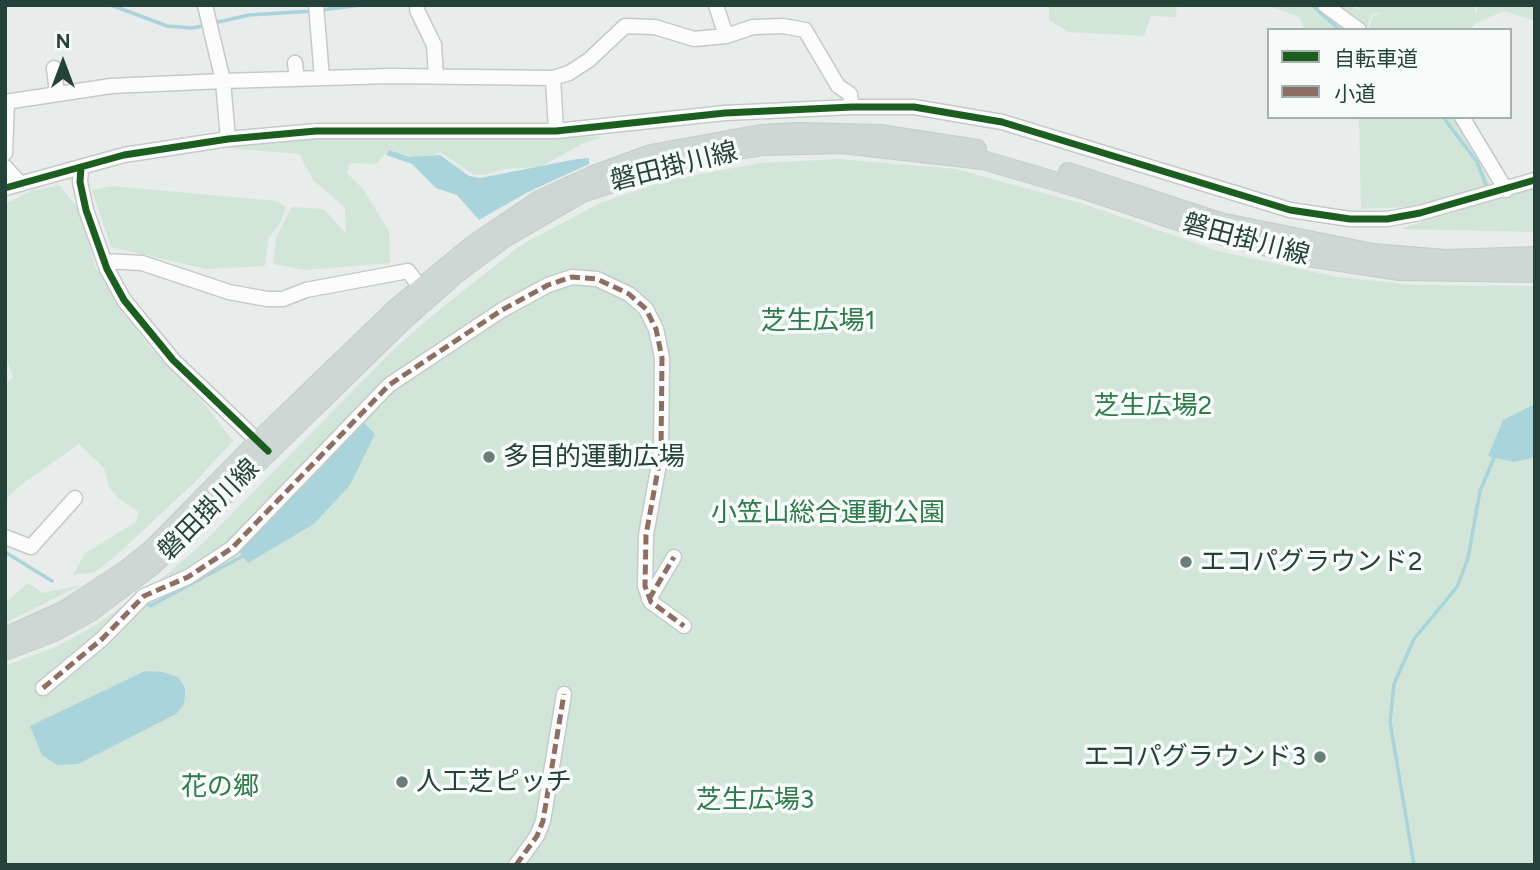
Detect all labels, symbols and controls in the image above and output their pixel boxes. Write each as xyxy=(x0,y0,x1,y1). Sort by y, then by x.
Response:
north arrow xyxy=(28,28,98,98)
legend xyxy=(1267,28,1512,119)
text: N xyxy=(56,30,70,53)
text: 自転車道 xyxy=(1334,46,1418,71)
text: 小道 xyxy=(1334,81,1376,106)
street label: 磐田掛川線 xyxy=(607,136,741,198)
street label: 磐田掛川線 xyxy=(1179,208,1313,272)
park label: 芝生広場1 xyxy=(761,305,875,337)
park label: 芝生広場2 xyxy=(1094,390,1212,422)
place label: 多目的運動広場 xyxy=(503,441,685,473)
marker: 多目的運動広場 xyxy=(481,449,497,465)
street label: 磐田掛川線 xyxy=(152,453,266,567)
park label: 小笠山総合運動公園 xyxy=(711,497,945,529)
place label: エコパグラウンド2 xyxy=(1200,546,1423,578)
marker: エコパグラウンド2 xyxy=(1178,554,1194,570)
place label: エコパグラウンド3 xyxy=(1084,741,1306,773)
marker: エコパグラウンド3 xyxy=(1312,749,1328,765)
place label: 人工芝ピッチ xyxy=(416,766,572,798)
park label: 花の郷 xyxy=(181,771,259,803)
marker: 人工芝ピッチ xyxy=(394,774,410,790)
park label: 芝生広場3 xyxy=(696,784,814,816)

